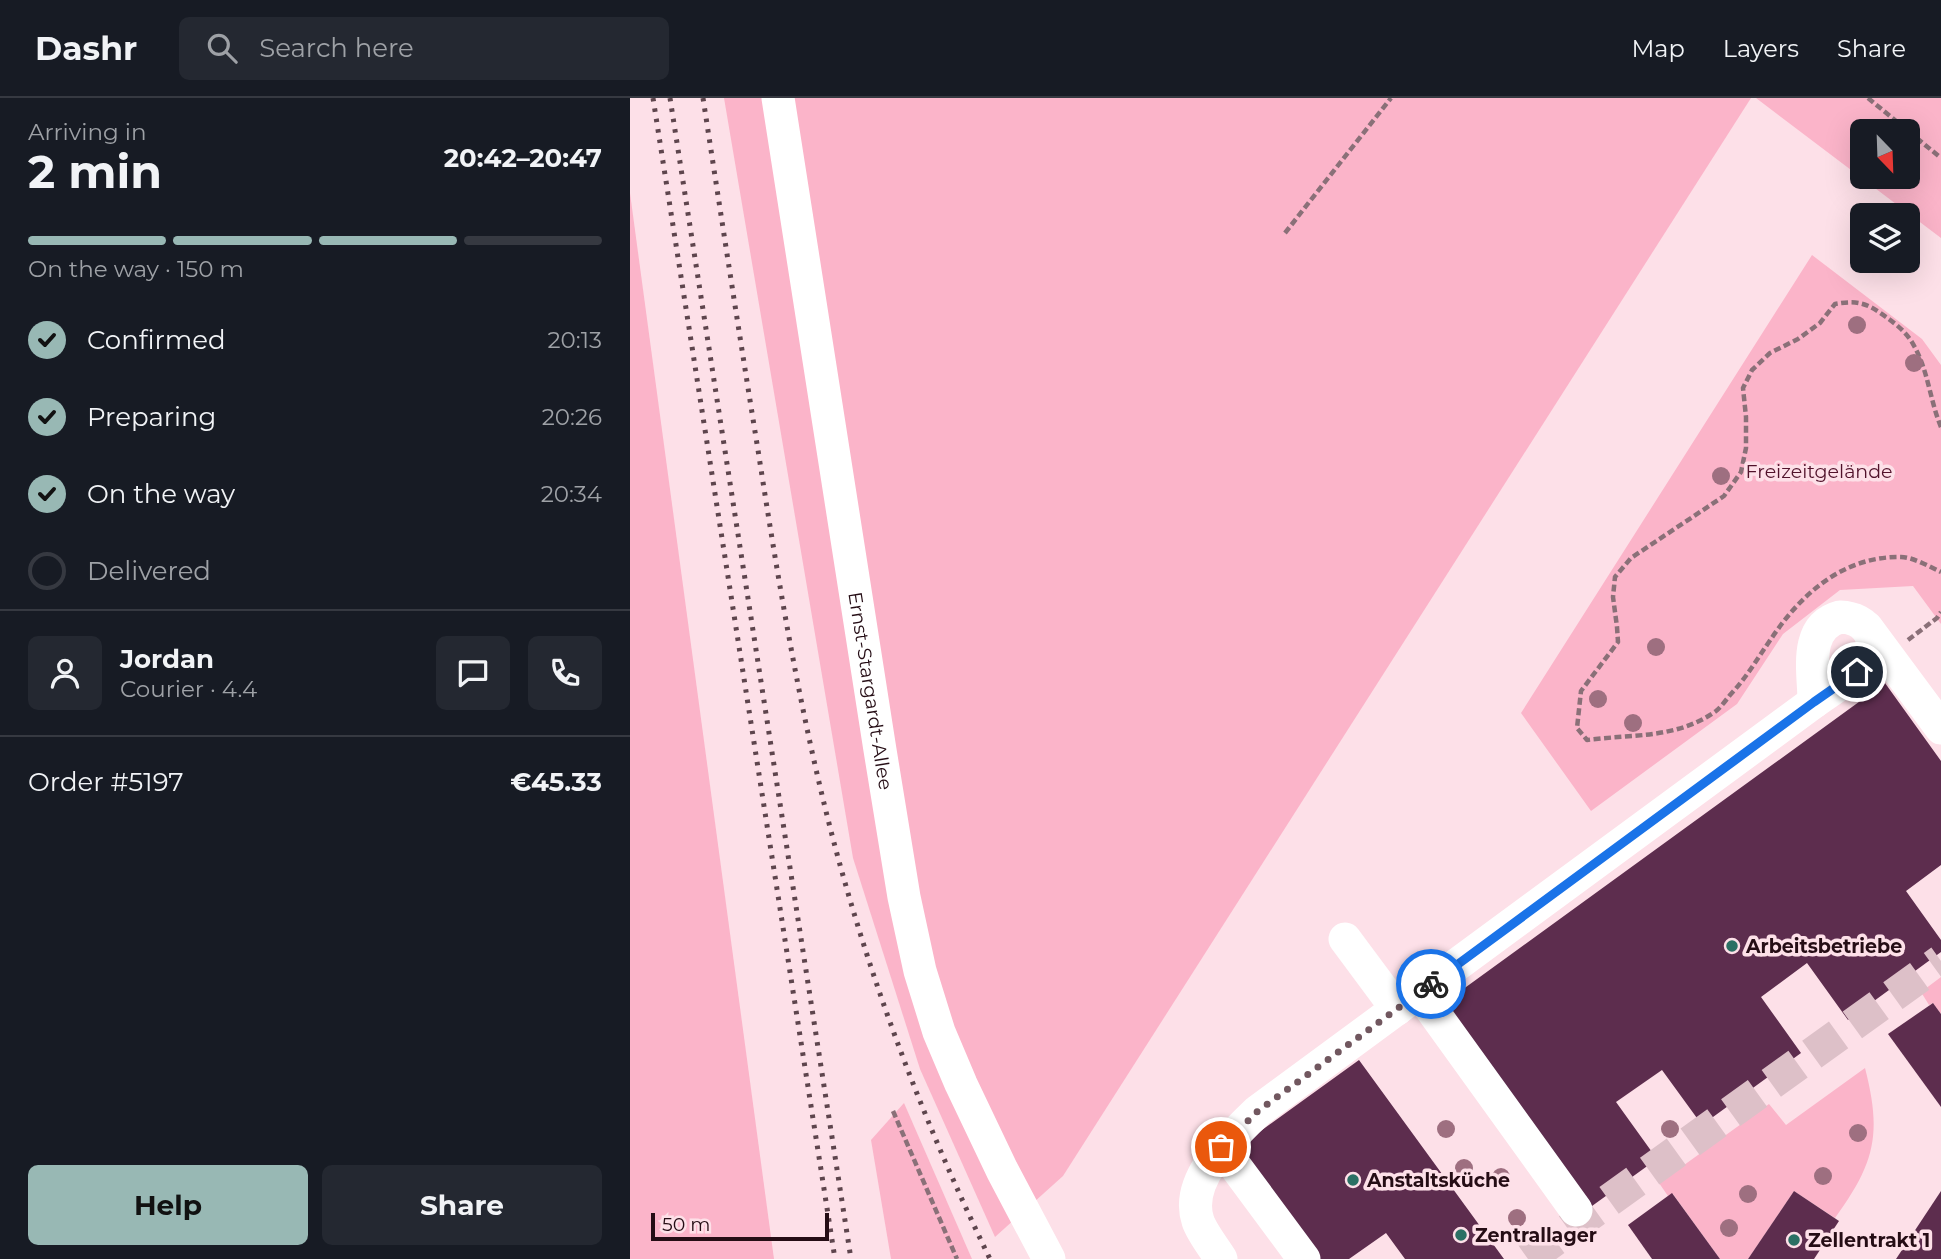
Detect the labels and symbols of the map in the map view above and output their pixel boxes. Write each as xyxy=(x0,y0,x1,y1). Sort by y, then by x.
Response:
north arrow xyxy=(1850,119,1920,189)
park label: Freizeitgelände xyxy=(1745,460,1893,483)
street label: Ernst-Stargardt-Allee xyxy=(844,590,898,791)
pin xyxy=(1827,642,1887,702)
place label: Arbeitsbetriebe xyxy=(1745,935,1902,958)
marker: Arbeitsbetriebe xyxy=(1724,938,1740,954)
courier xyxy=(1396,949,1466,1019)
pin xyxy=(1191,1117,1251,1177)
place label: Anstaltsküche xyxy=(1366,1169,1510,1192)
marker: Anstaltsküche xyxy=(1345,1172,1361,1188)
scale bar xyxy=(651,1210,830,1242)
place label: Zentrallager xyxy=(1475,1224,1597,1247)
marker: Zentrallager xyxy=(1453,1227,1469,1243)
place label: Zellentrakt 1 xyxy=(1808,1229,1930,1252)
marker: Zellentrakt 1 xyxy=(1786,1232,1802,1248)

